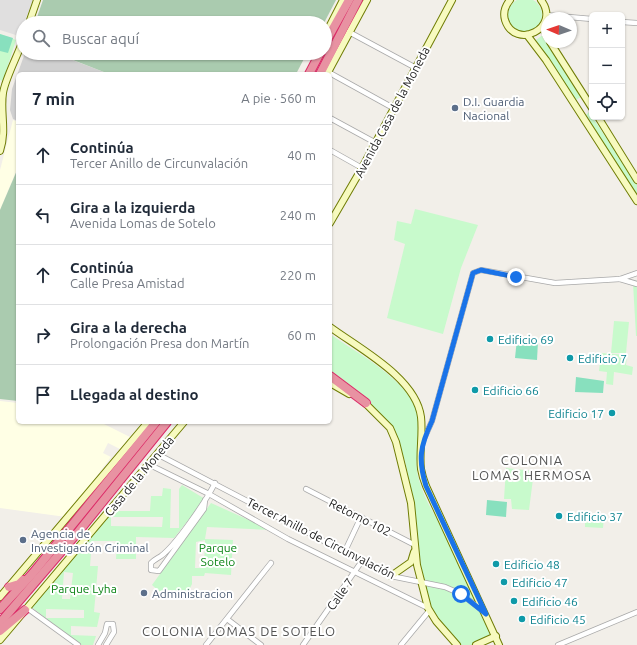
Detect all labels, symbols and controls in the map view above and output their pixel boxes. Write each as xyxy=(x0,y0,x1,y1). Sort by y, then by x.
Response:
north arrow xyxy=(541,12,577,48)
map controls xyxy=(589,12,625,120)
button: + xyxy=(589,12,625,48)
search box xyxy=(16,16,332,60)
icon: search xyxy=(30,27,52,49)
text: Buscar aquí xyxy=(62,30,139,47)
street label: Avenida Casa de la Moneda xyxy=(352,44,432,180)
button: − xyxy=(589,48,625,84)
button: locate xyxy=(589,84,625,120)
text: 7 min xyxy=(32,89,75,108)
text: A pie · 560 m xyxy=(241,91,316,105)
place label: D.I. Guardia Nacional xyxy=(463,95,525,122)
marker: D.I. Guardia Nacional xyxy=(450,103,460,113)
text: Continúa xyxy=(70,139,134,156)
icon: ahead xyxy=(32,144,54,166)
text: 40 m xyxy=(287,148,316,162)
text: Tercer Anillo de Circunvalación xyxy=(70,156,248,170)
text: Gira a la izquierda xyxy=(70,199,196,216)
icon: left xyxy=(32,204,54,226)
text: 240 m xyxy=(280,208,316,222)
text: Avenida Lomas de Sotelo xyxy=(70,216,216,230)
text: Continúa xyxy=(70,259,134,276)
icon: ahead xyxy=(32,264,54,286)
text: 220 m xyxy=(280,268,316,282)
route end xyxy=(507,268,525,286)
text: Calle Presa Amistad xyxy=(70,276,185,290)
text: Gira a la derecha xyxy=(70,319,187,336)
icon: right xyxy=(32,324,54,346)
text: 60 m xyxy=(287,328,316,342)
place label: Edificio 69 xyxy=(498,333,554,346)
marker: Edificio 69 xyxy=(485,334,495,344)
text: Prolongación Presa don Martín xyxy=(70,336,249,350)
place label: Edificio 7 xyxy=(578,352,627,365)
marker: Edificio 7 xyxy=(565,353,575,363)
icon: arrive xyxy=(32,384,54,406)
place label: Edificio 66 xyxy=(483,384,539,397)
marker: Edificio 66 xyxy=(470,385,480,395)
text: Llegada al destino xyxy=(70,386,199,403)
place label: Edificio 17 xyxy=(548,407,604,420)
marker: Edificio 17 xyxy=(607,408,617,418)
street label: Casa de la Moneda xyxy=(102,433,176,519)
district label: COLONIA LOMAS HERMOSA xyxy=(472,453,592,482)
street label: Tercer Anillo de Circunvalación xyxy=(245,495,397,581)
street label: Retorno 102 xyxy=(327,496,393,538)
place label: Edificio 37 xyxy=(567,510,623,523)
marker: Edificio 37 xyxy=(554,511,564,521)
place label: Agencia de Investigación Criminal xyxy=(31,527,149,554)
marker: Agencia de Investigación Criminal xyxy=(18,535,28,545)
park label: Parque Sotelo xyxy=(199,541,237,568)
place label: Edificio 48 xyxy=(504,558,560,571)
marker: Edificio 48 xyxy=(491,559,501,569)
street label: Calle 7 xyxy=(324,576,356,612)
place label: Edificio 47 xyxy=(512,576,568,589)
marker: Edificio 47 xyxy=(499,577,509,587)
park label: Parque Lyha xyxy=(51,582,117,595)
route start xyxy=(452,585,470,603)
place label: Administracion xyxy=(152,587,233,600)
marker: Administracion xyxy=(139,588,149,598)
place label: Edificio 46 xyxy=(522,595,578,608)
marker: Edificio 46 xyxy=(509,596,519,606)
place label: Edificio 45 xyxy=(530,613,586,626)
marker: Edificio 45 xyxy=(517,614,527,624)
district label: COLONIA LOMAS DE SOTELO xyxy=(142,624,336,638)

